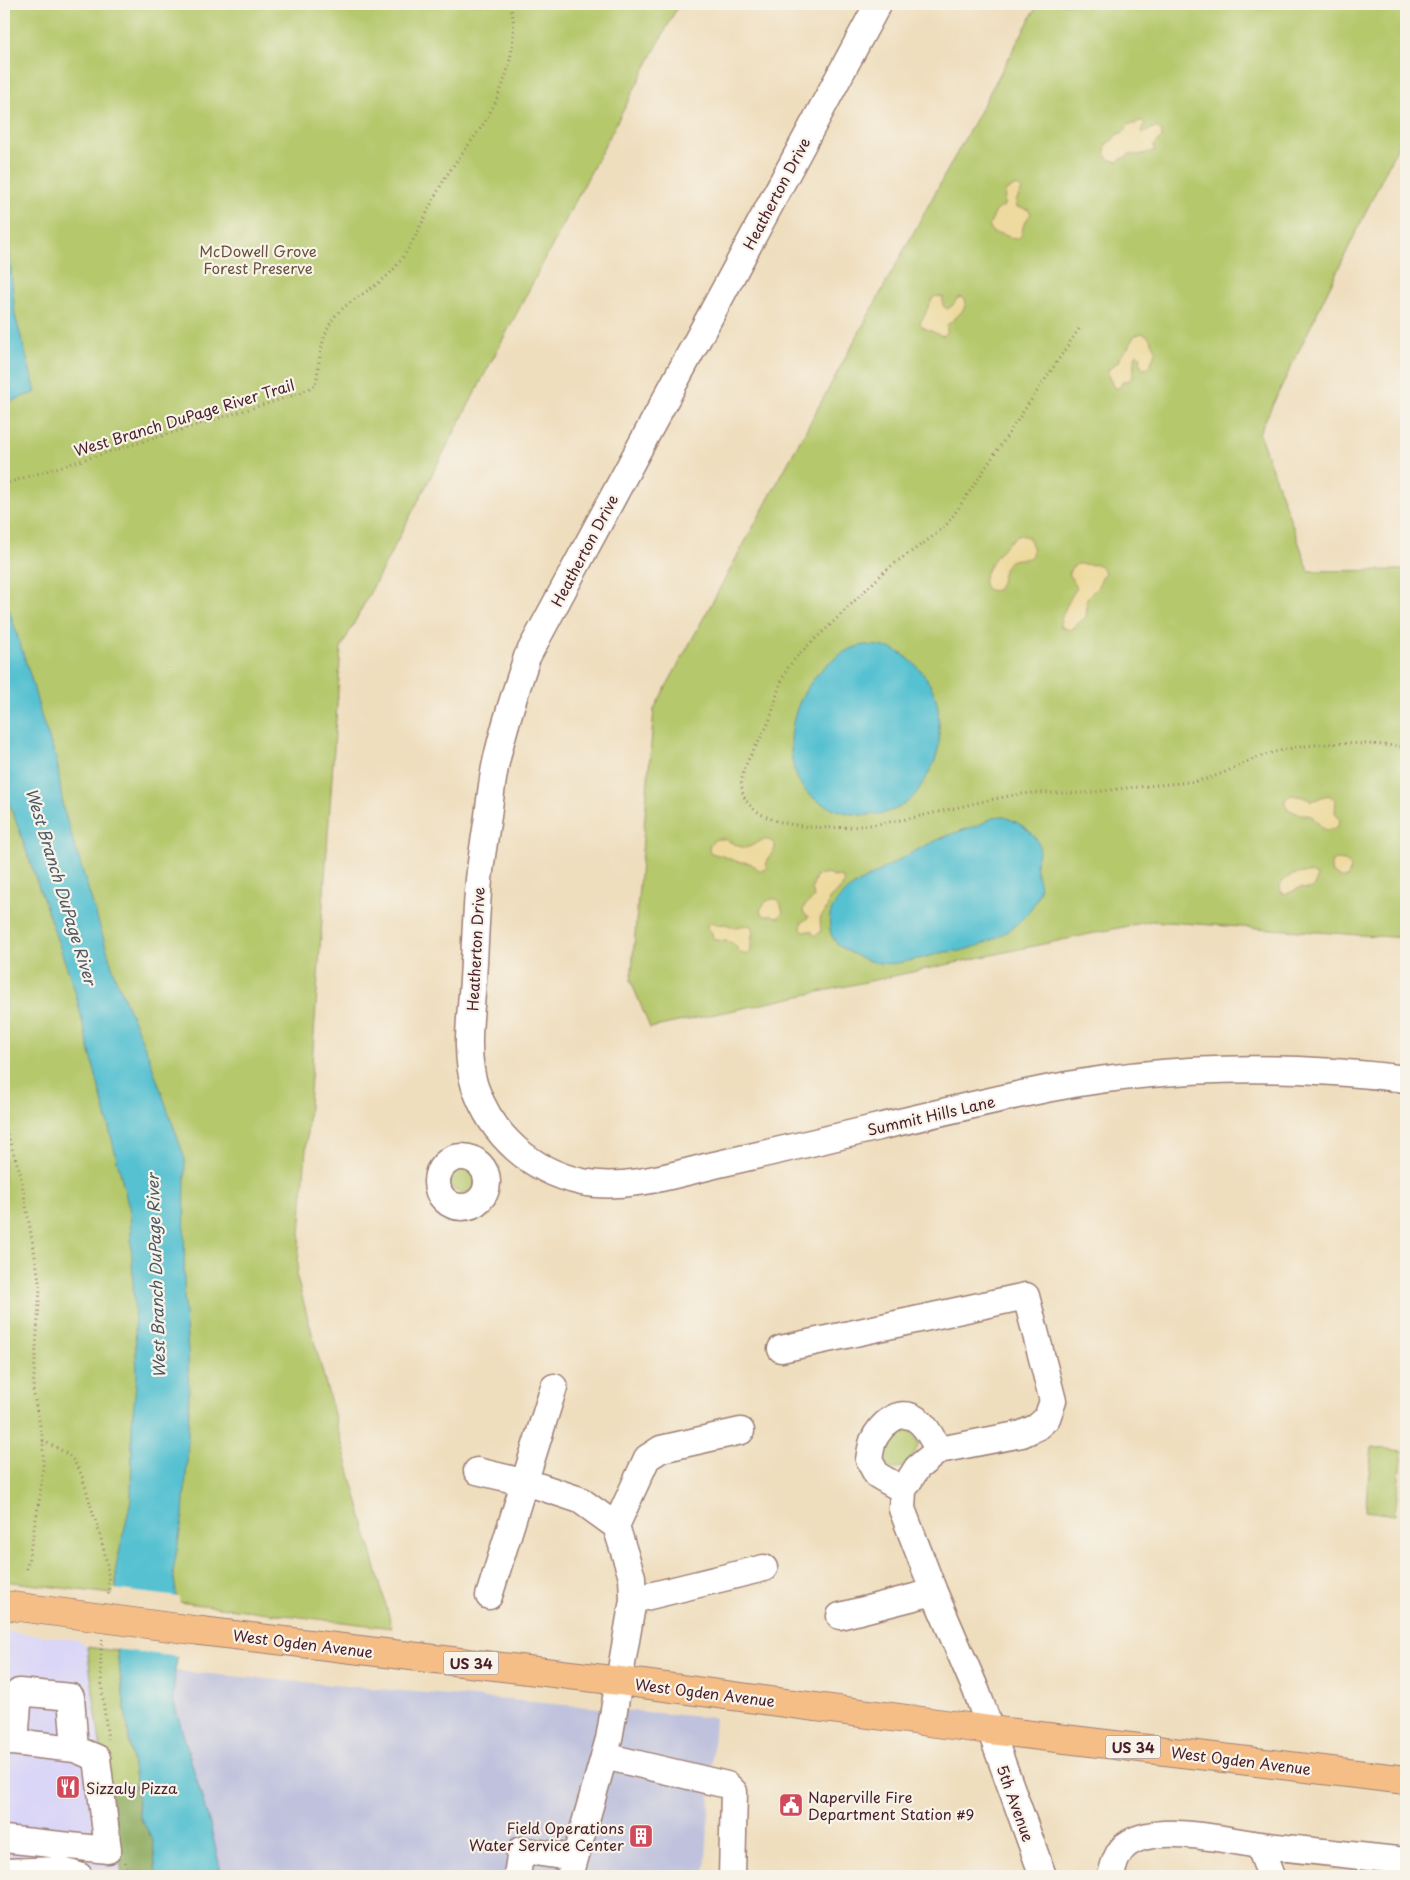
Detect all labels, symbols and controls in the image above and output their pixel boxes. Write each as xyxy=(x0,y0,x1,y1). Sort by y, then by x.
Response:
street label: Heatherton Drive xyxy=(737,133,815,253)
park label: McDowell Grove Forest Preserve xyxy=(199,239,317,279)
street label: West Branch DuPage River Trail xyxy=(71,372,297,462)
street label: Heatherton Drive xyxy=(545,490,623,610)
water label: West Branch DuPage River xyxy=(21,785,104,990)
street label: Heatherton Drive xyxy=(460,886,490,1012)
street label: Summit Hills Lane xyxy=(865,1089,997,1141)
water label: West Branch DuPage River xyxy=(139,1171,171,1379)
street label: West Ogden Avenue xyxy=(232,1623,374,1663)
road number: US 34 xyxy=(444,1652,498,1675)
street label: West Ogden Avenue xyxy=(634,1672,776,1712)
road number: US 34 xyxy=(1106,1735,1160,1758)
street label: West Ogden Avenue xyxy=(1170,1740,1312,1780)
street label: 5th Avenue xyxy=(991,1761,1041,1845)
restaurant icon: Sizzaly Pizza xyxy=(55,1774,81,1800)
place label: Sizzaly Pizza xyxy=(86,1776,178,1799)
place label: Naperville Fire Department Station #9 xyxy=(808,1785,974,1825)
public building icon: Naperville Fire Department Station #9 xyxy=(778,1792,804,1818)
place label: Field Operations Water Service Center xyxy=(469,1816,624,1856)
building icon: Field Operations Water Service Center xyxy=(628,1823,654,1849)

